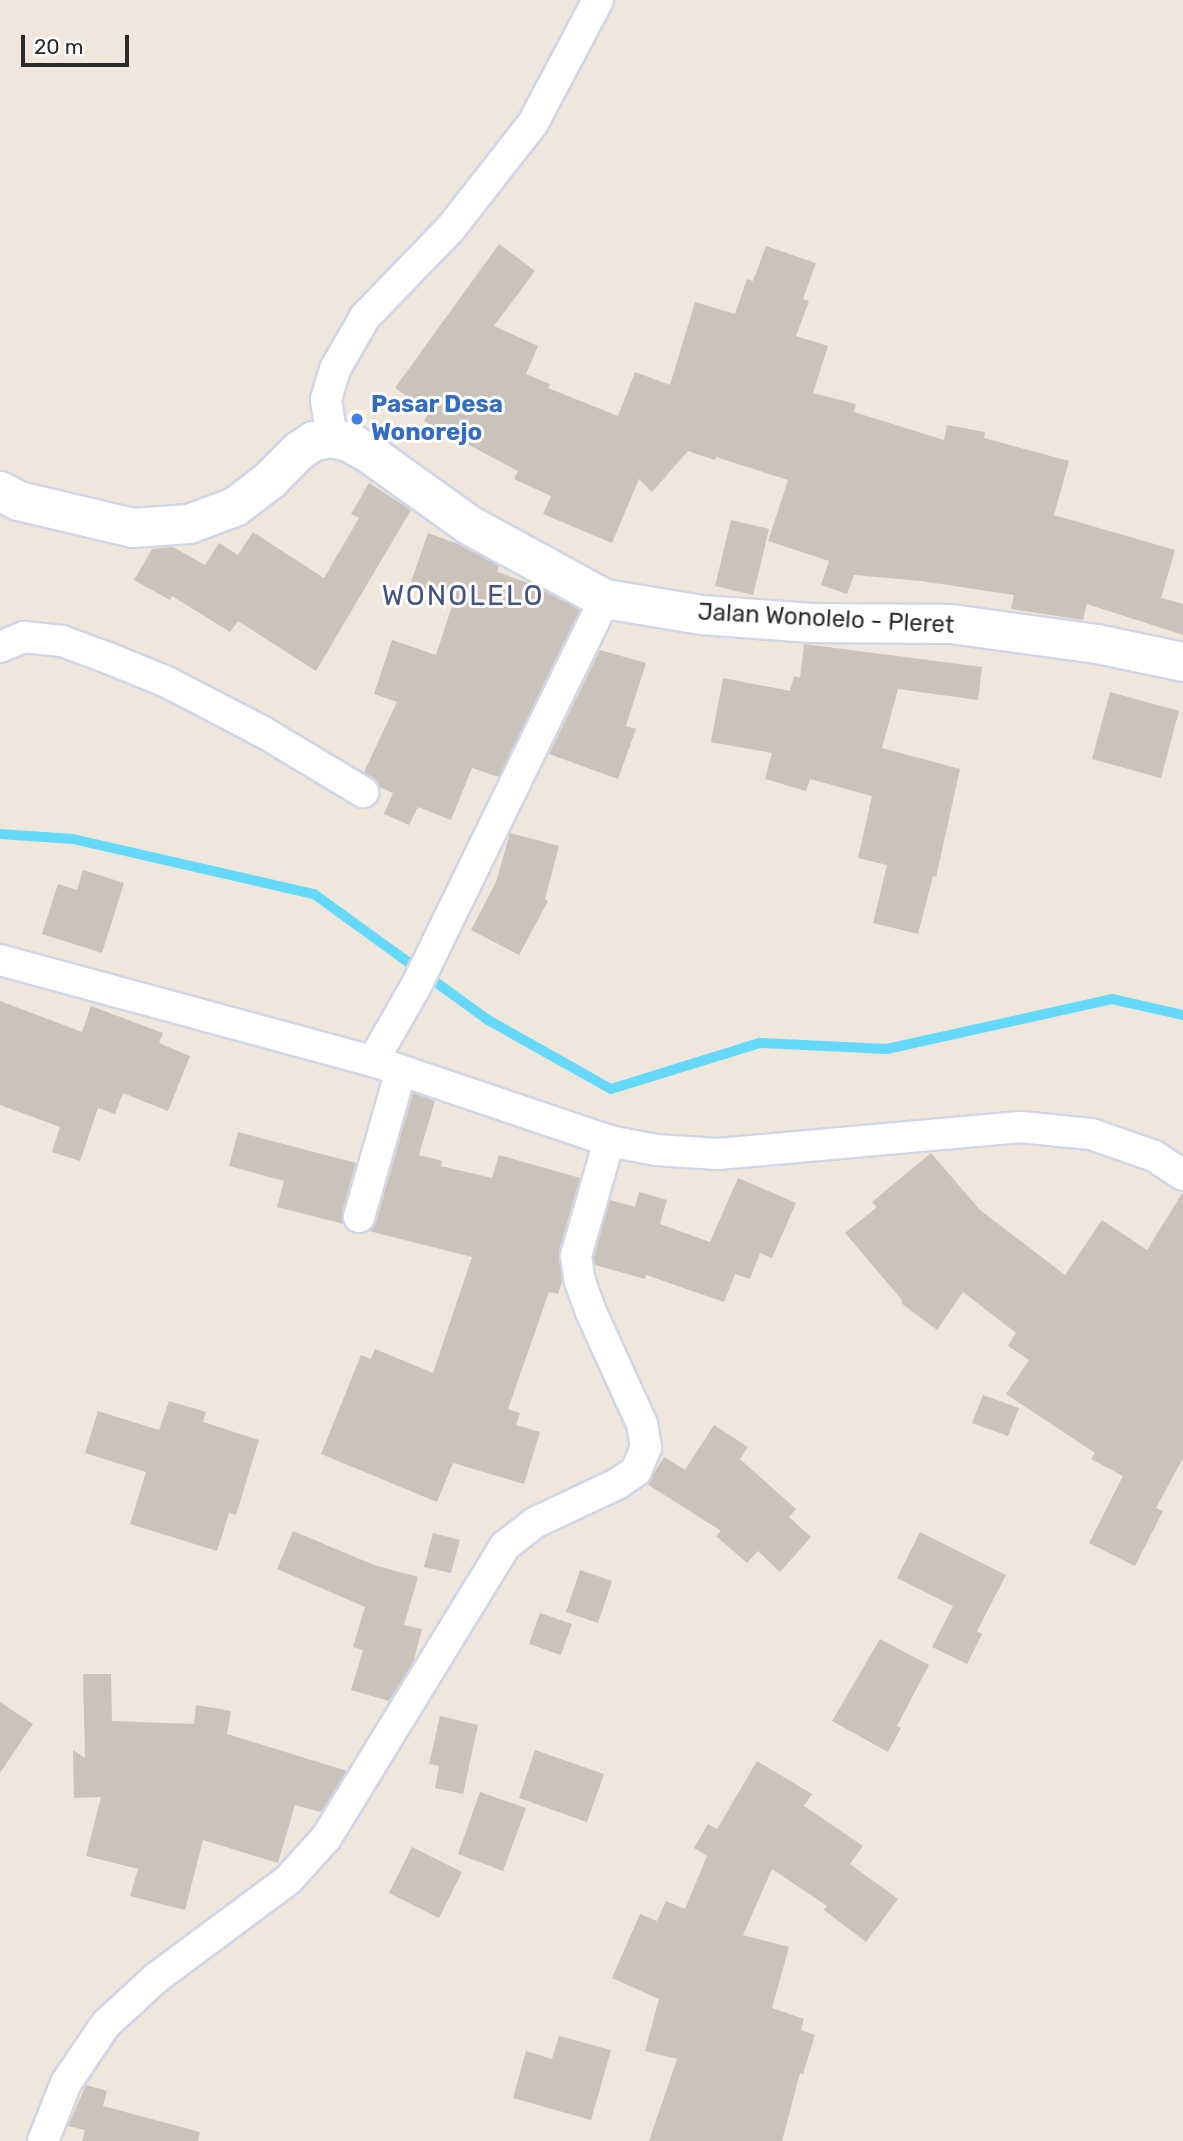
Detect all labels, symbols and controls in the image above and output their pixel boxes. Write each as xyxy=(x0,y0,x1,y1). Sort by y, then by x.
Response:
scale bar xyxy=(24,21,133,65)
text: 20 m xyxy=(34,34,83,59)
place label: Pasar Desa Wonorejo xyxy=(371,391,503,447)
marker: Pasar Desa Wonorejo xyxy=(349,411,365,427)
district label: WONOLELO xyxy=(383,579,543,613)
street label: Jalan Wonolelo - Pleret xyxy=(697,598,955,640)

